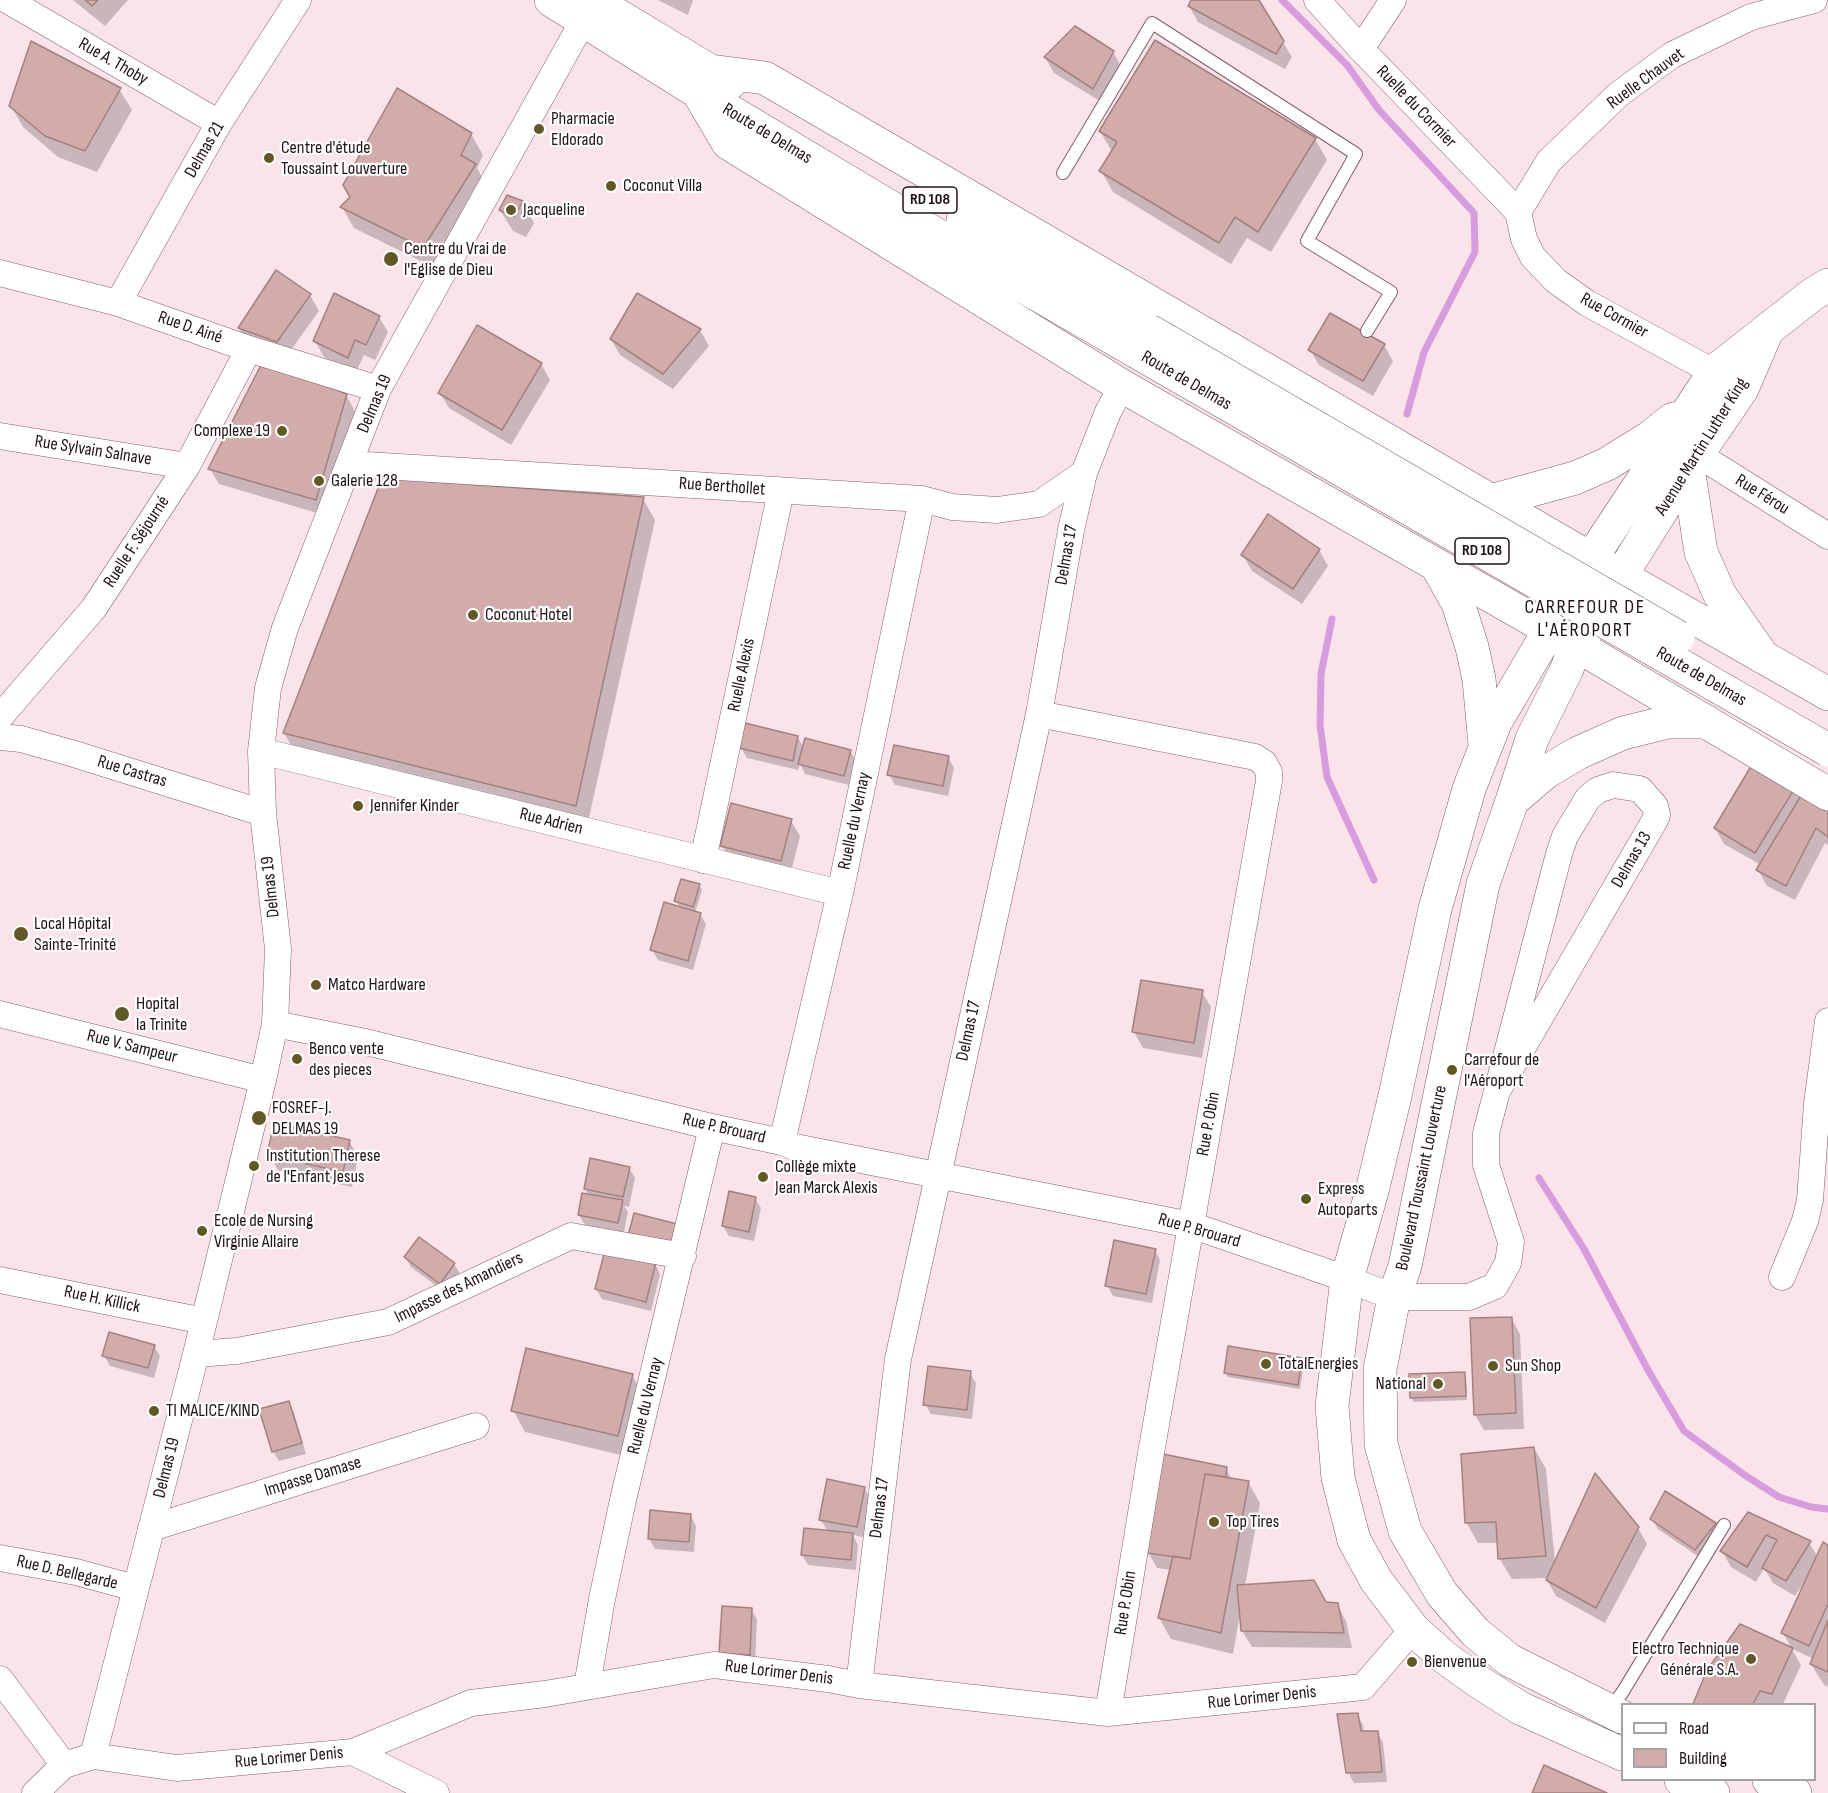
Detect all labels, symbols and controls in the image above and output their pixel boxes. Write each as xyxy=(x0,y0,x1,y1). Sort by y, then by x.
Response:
street label: Rue A. Thoby xyxy=(74,33,152,91)
street label: Ruelle Chauvet xyxy=(1603,44,1689,114)
street label: Ruelle du Cormier xyxy=(1371,61,1461,153)
street label: Route de Delmas xyxy=(718,99,816,169)
place label: Pharmacie Eldorado xyxy=(551,108,615,150)
street label: Delmas 21 xyxy=(180,118,230,182)
marker: Pharmacie Eldorado xyxy=(532,122,546,136)
place label: Centre d'étude Toussaint Louverture xyxy=(281,137,407,180)
marker: Centre d'étude Toussaint Louverture xyxy=(262,151,276,165)
place label: Coconut Villa xyxy=(623,175,702,197)
marker: Coconut Villa xyxy=(604,179,618,193)
road number: RD 108 xyxy=(903,187,957,213)
place label: Jacqueline xyxy=(523,199,585,221)
marker: Jacqueline xyxy=(504,203,518,217)
place label: Centre du Vrai de l'Eglise de Dieu xyxy=(404,238,507,280)
marker: Centre du Vrai de l'Eglise de Dieu xyxy=(382,250,400,268)
street label: Rue Cormier xyxy=(1576,289,1652,343)
street label: Rue D. Ainé xyxy=(155,307,225,349)
street label: Route de Delmas xyxy=(1137,347,1235,415)
street label: Delmas 19 xyxy=(353,371,397,437)
street label: Avenue Martin Luther King xyxy=(1651,374,1753,520)
place label: Complexe 19 xyxy=(194,420,270,442)
marker: Complexe 19 xyxy=(275,424,289,438)
street label: Rue Sylvain Salnave xyxy=(33,431,153,471)
place label: Galerie 128 xyxy=(331,470,398,492)
street label: Rue Férou xyxy=(1731,470,1793,520)
street label: Rue Berthollet xyxy=(678,473,766,501)
marker: Galerie 128 xyxy=(312,474,326,488)
street label: Ruelle F. Séjourné xyxy=(99,492,175,592)
street label: Delmas 17 xyxy=(1051,523,1083,587)
road number: RD 108 xyxy=(1455,538,1509,564)
district label: CARREFOUR DE L'AÉROPORT xyxy=(1525,596,1645,643)
place label: Coconut Hotel xyxy=(485,604,572,626)
marker: Coconut Hotel xyxy=(466,608,480,622)
street label: Ruelle Alexis xyxy=(724,636,760,714)
street label: Route de Delmas xyxy=(1652,643,1750,711)
street label: Rue Castras xyxy=(95,751,169,793)
street label: Ruelle du Vernay xyxy=(834,770,876,872)
place label: Jennifer Kinder xyxy=(370,795,459,817)
marker: Jennifer Kinder xyxy=(351,799,365,813)
street label: Rue Adrien xyxy=(517,804,585,840)
street label: Delmas 13 xyxy=(1607,828,1657,892)
street label: Delmas 19 xyxy=(257,855,285,919)
place label: Local Hôpital Sainte-Trinité xyxy=(34,913,116,956)
marker: Local Hôpital Sainte-Trinité xyxy=(12,925,30,943)
place label: Matco Hardware xyxy=(328,974,426,996)
marker: Matco Hardware xyxy=(309,978,323,992)
place label: Hopital la Trinite xyxy=(136,993,187,1036)
street label: Delmas 17 xyxy=(952,999,986,1063)
marker: Hopital la Trinite xyxy=(113,1005,131,1023)
street label: Rue V. Sampeur xyxy=(85,1025,179,1069)
place label: Benco vente des pieces xyxy=(309,1038,384,1080)
place label: Carrefour de l'Aéroport xyxy=(1464,1049,1539,1092)
marker: Benco vente des pieces xyxy=(290,1052,304,1066)
marker: Carrefour de l'Aéroport xyxy=(1445,1063,1459,1077)
street label: Boulevard Toussaint Louverture xyxy=(1392,1084,1452,1272)
street label: Rue P. Obin xyxy=(1193,1090,1225,1158)
place label: FOSREF-J. DELMAS 19 xyxy=(272,1097,338,1140)
marker: FOSREF-J. DELMAS 19 xyxy=(250,1109,268,1127)
street label: Rue P. Brouard xyxy=(680,1109,768,1149)
place label: Institution Therese de l'Enfant Jesus xyxy=(266,1145,380,1188)
place label: Collège mixte Jean Marck Alexis xyxy=(775,1156,878,1198)
marker: Institution Therese de l'Enfant Jesus xyxy=(247,1159,261,1173)
marker: Collège mixte Jean Marck Alexis xyxy=(756,1170,770,1184)
place label: Express Autoparts xyxy=(1318,1178,1378,1220)
marker: Express Autoparts xyxy=(1299,1192,1313,1206)
street label: Rue P. Brouard xyxy=(1155,1209,1243,1253)
place label: Ecole de Nursing Virginie Allaire xyxy=(214,1210,313,1252)
marker: Ecole de Nursing Virginie Allaire xyxy=(195,1224,209,1238)
street label: Impasse des Amandiers xyxy=(391,1248,527,1328)
street label: Rue H. Killick xyxy=(62,1281,142,1319)
place label: TotalEnergies xyxy=(1278,1353,1359,1375)
street label: Ruelle du Vernay xyxy=(624,1355,668,1457)
place label: Sun Shop xyxy=(1505,1355,1561,1377)
marker: TotalEnergies xyxy=(1259,1357,1273,1371)
marker: Sun Shop xyxy=(1486,1359,1500,1373)
place label: National xyxy=(1376,1373,1426,1395)
marker: National xyxy=(1431,1377,1445,1391)
place label: TI MALICE/KIND xyxy=(166,1400,260,1422)
marker: TI MALICE/KIND xyxy=(147,1404,161,1418)
street label: Delmas 19 xyxy=(149,1436,185,1500)
street label: Impasse Damase xyxy=(262,1452,364,1502)
street label: Delmas 17 xyxy=(866,1477,894,1539)
place label: Top Tires xyxy=(1226,1511,1279,1533)
marker: Top Tires xyxy=(1207,1515,1221,1529)
street label: Rue D. Bellegarde xyxy=(14,1551,120,1595)
street label: Rue P. Obin xyxy=(1110,1569,1142,1637)
place label: Electro Technique Générale S.A. xyxy=(1632,1638,1739,1680)
place label: Bienvenue xyxy=(1424,1651,1487,1673)
marker: Electro Technique Générale S.A. xyxy=(1744,1652,1758,1666)
marker: Bienvenue xyxy=(1405,1655,1419,1669)
street label: Rue Lorimer Denis xyxy=(724,1656,834,1690)
street label: Rue Lorimer Denis xyxy=(1207,1682,1317,1714)
legend xyxy=(1621,1703,1816,1781)
text: Road xyxy=(1679,1718,1709,1739)
street label: Rue Lorimer Denis xyxy=(234,1742,344,1774)
text: Building xyxy=(1679,1748,1727,1769)

